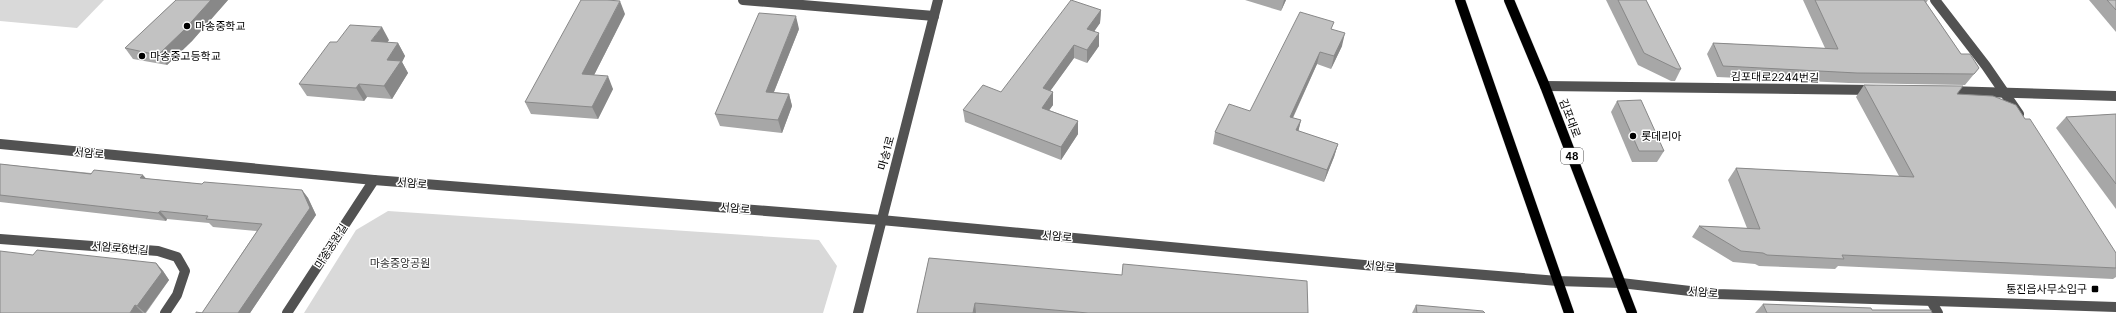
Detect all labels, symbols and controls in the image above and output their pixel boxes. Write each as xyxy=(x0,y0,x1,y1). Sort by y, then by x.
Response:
place label: 마송중학교 xyxy=(195,19,246,33)
marker: 마송중학교 xyxy=(182,21,192,31)
place label: 마송중고등학교 xyxy=(150,49,221,63)
marker: 마송중고등학교 xyxy=(137,51,147,61)
street label: 김포대로2244번길 xyxy=(1731,69,1819,85)
street label: 김포대로 xyxy=(1556,97,1584,139)
place label: 롯데리아 xyxy=(1641,129,1681,143)
marker: 롯데리아 xyxy=(1628,131,1638,141)
street label: 마송1로 xyxy=(875,134,897,172)
street label: 서암로 xyxy=(73,145,105,161)
road number: 48 xyxy=(1561,148,1583,164)
street label: 서암로 xyxy=(396,175,428,191)
street label: 서암로 xyxy=(719,200,751,216)
street label: 마송공원길 xyxy=(311,221,351,271)
street label: 서암로 xyxy=(1041,228,1073,244)
street label: 서암로6번길 xyxy=(91,239,149,257)
park label: 마송중앙공원 xyxy=(370,256,430,270)
street label: 서암로 xyxy=(1364,258,1396,274)
place label: 통진읍사무소입구 xyxy=(2006,282,2087,296)
street label: 서암로 xyxy=(1687,284,1719,300)
marker: 통진읍사무소입구 xyxy=(2090,284,2100,294)

